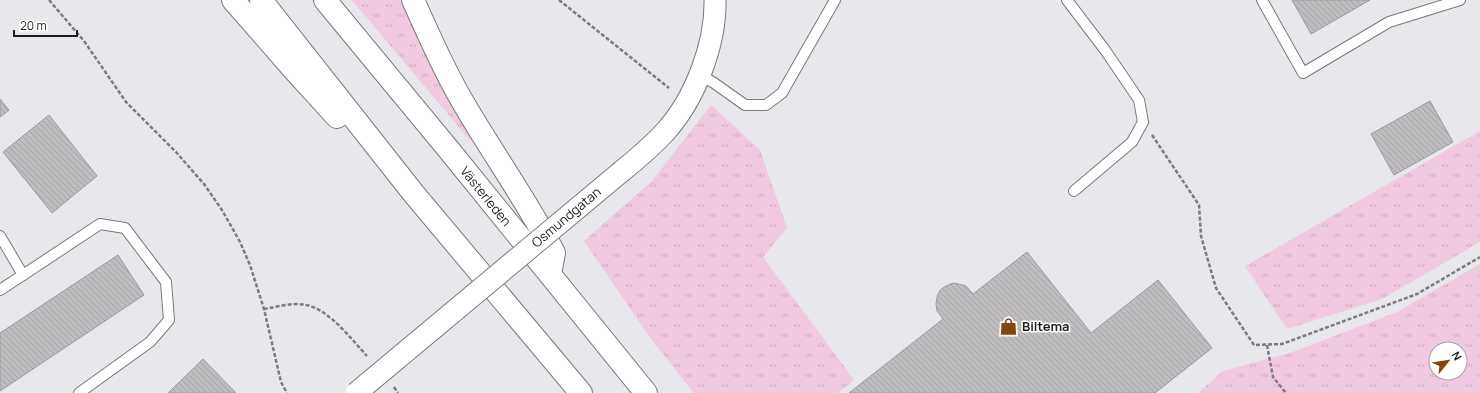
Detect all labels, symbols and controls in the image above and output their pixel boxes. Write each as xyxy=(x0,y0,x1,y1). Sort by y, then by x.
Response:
scale bar xyxy=(14,12,77,38)
text: 20 m xyxy=(20,17,47,34)
street label: Västerleden xyxy=(456,162,516,230)
street label: Osmundgatan xyxy=(527,183,605,251)
shop icon: Biltema xyxy=(999,316,1019,336)
place label: Biltema xyxy=(1022,317,1070,335)
north arrow xyxy=(1428,341,1468,381)
text: N xyxy=(1449,349,1466,363)

